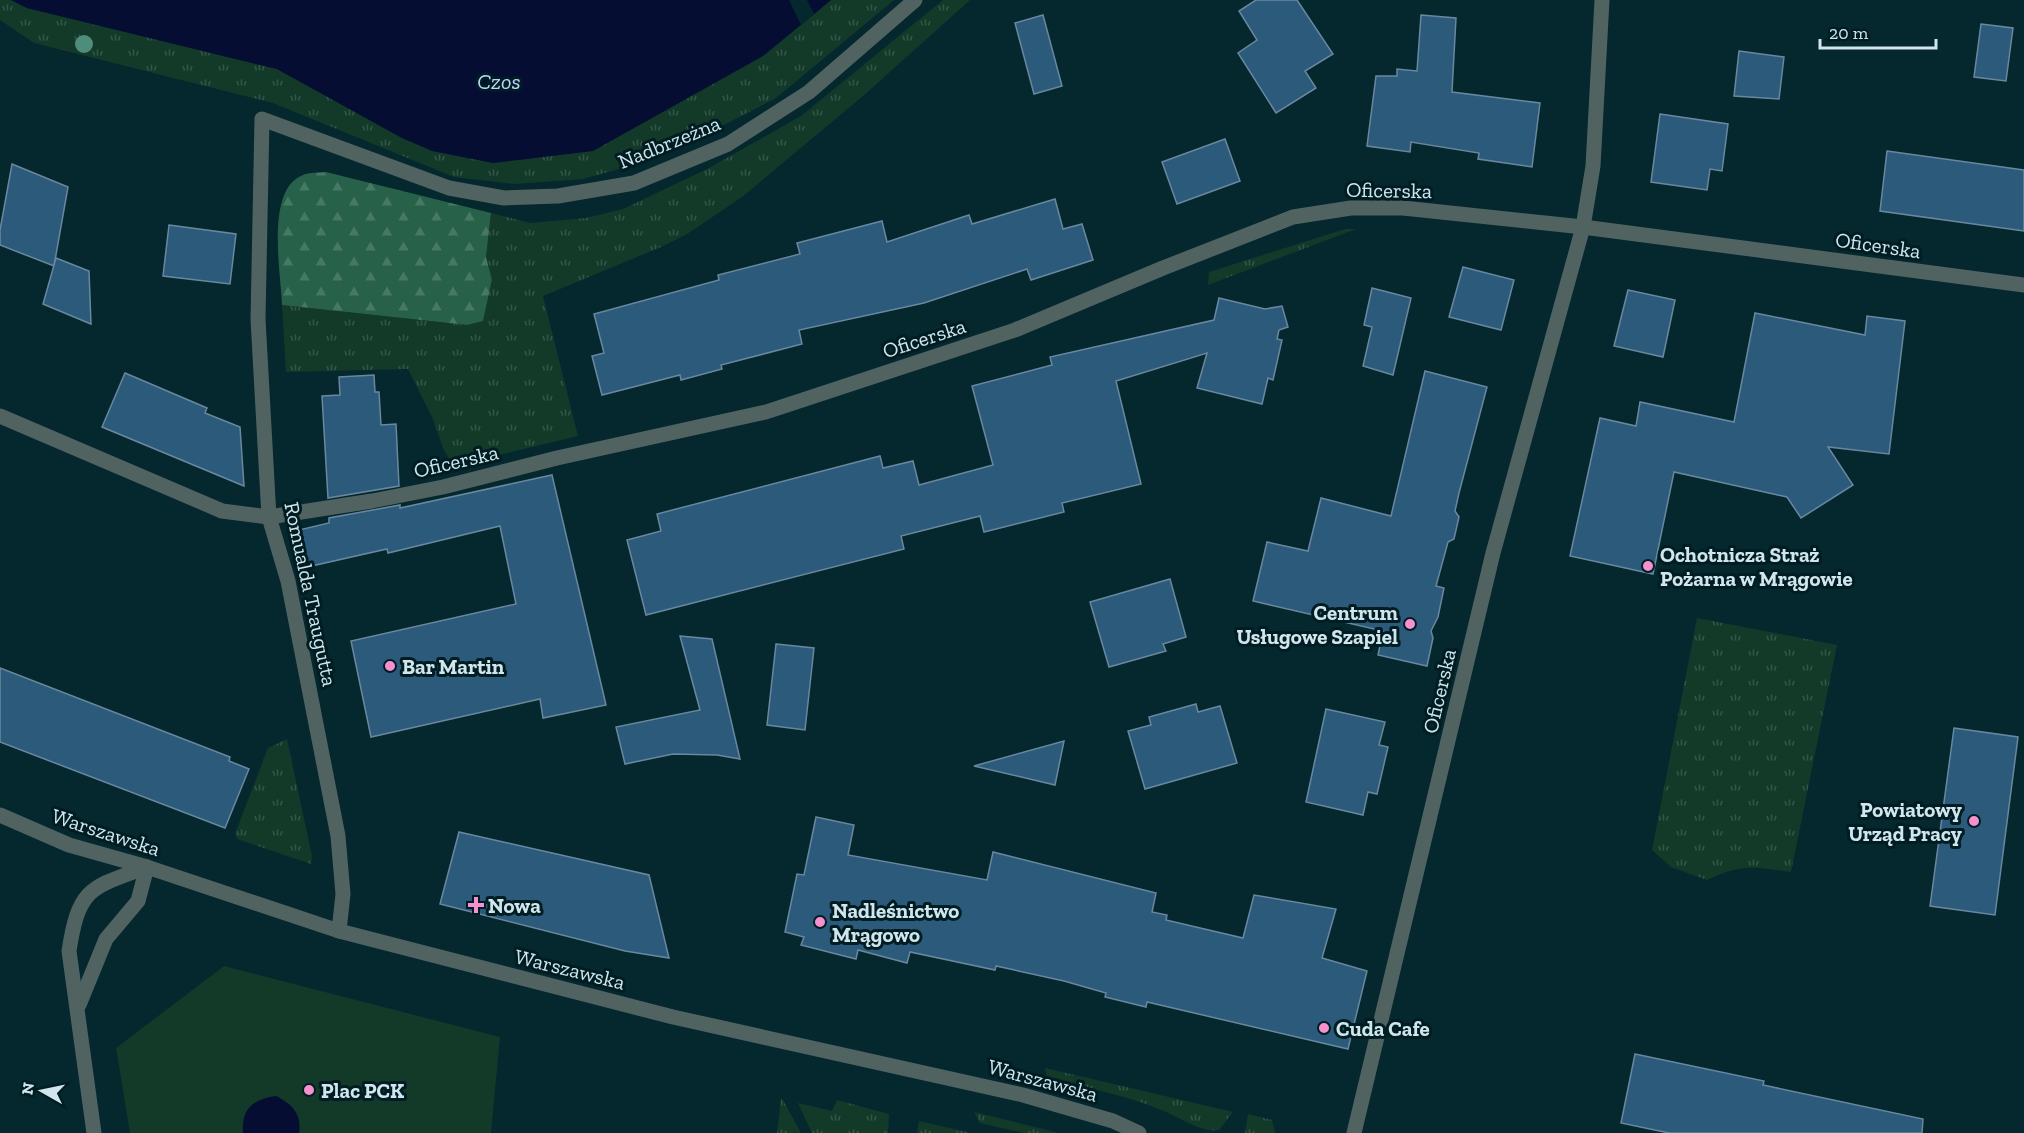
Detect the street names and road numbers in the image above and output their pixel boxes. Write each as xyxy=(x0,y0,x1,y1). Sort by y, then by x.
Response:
street label: Nadbrzeżna xyxy=(614,110,724,174)
street label: Oficerska xyxy=(1346,177,1432,203)
street label: Oficerska xyxy=(1834,227,1922,263)
street label: Oficerska xyxy=(879,313,969,363)
street label: Oficerska xyxy=(411,439,501,483)
street label: Romualda Traugutta xyxy=(279,500,343,688)
street label: Oficerska xyxy=(1417,646,1461,736)
street label: Warszawska xyxy=(49,803,163,861)
street label: Warszawska xyxy=(512,943,628,995)
street label: Warszawska xyxy=(985,1053,1101,1107)

